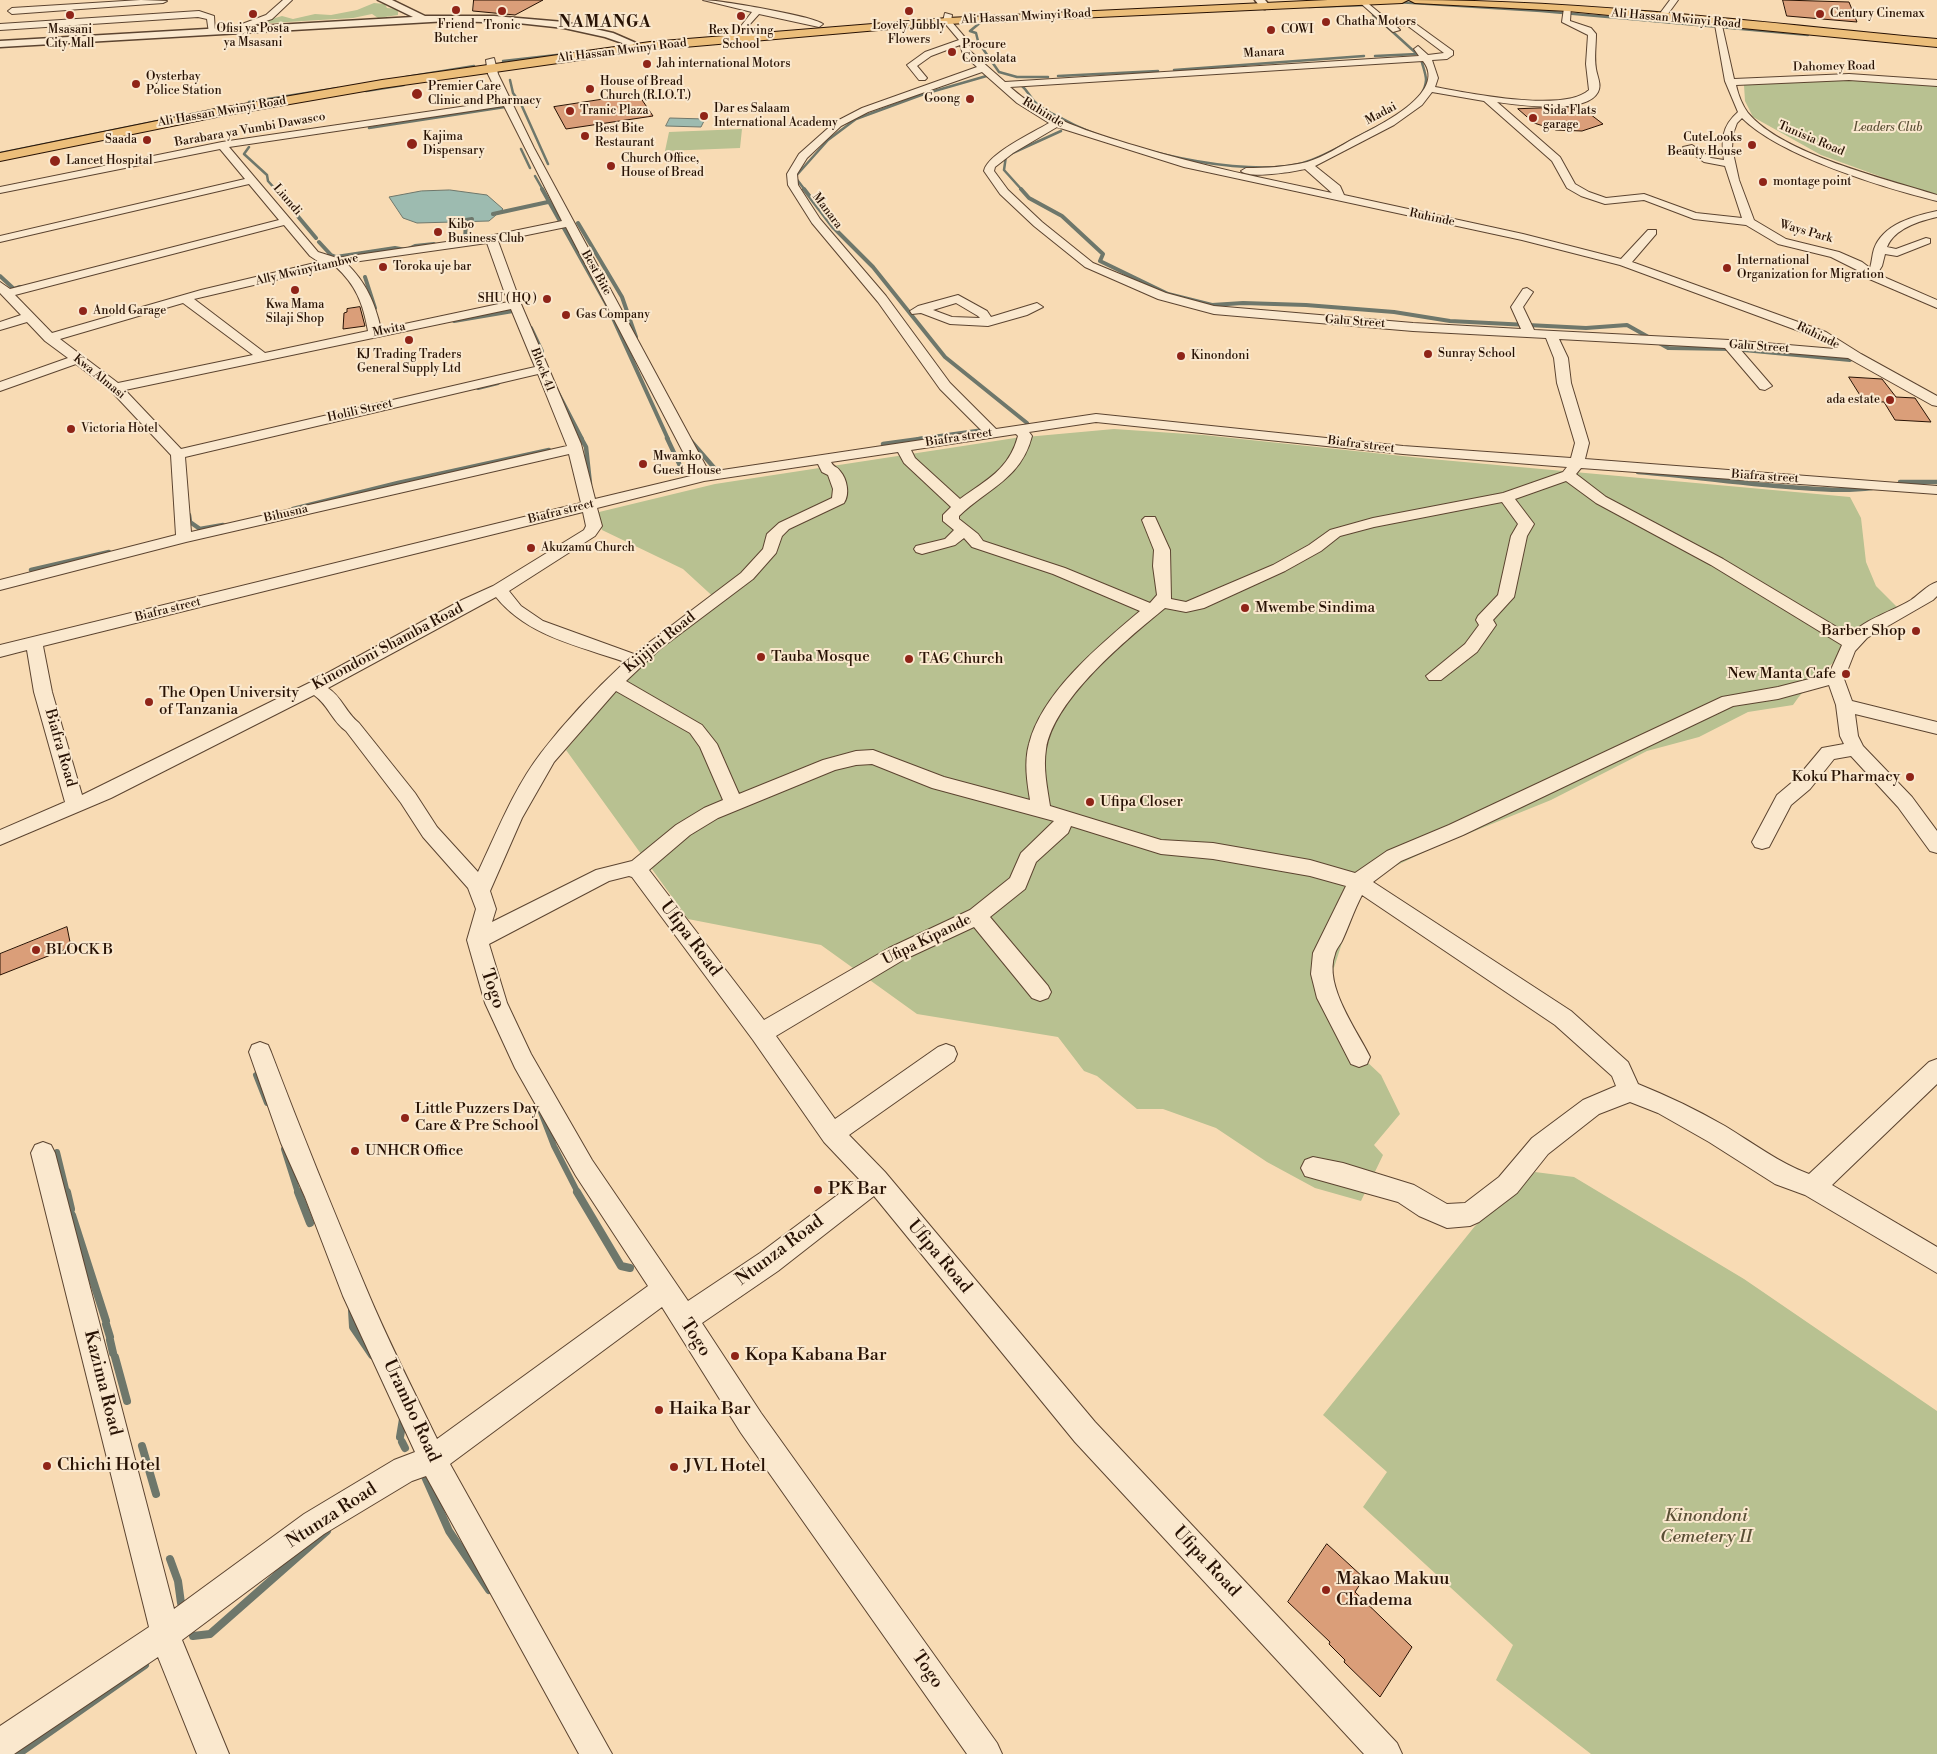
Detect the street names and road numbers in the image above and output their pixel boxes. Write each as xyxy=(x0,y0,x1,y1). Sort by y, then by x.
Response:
street label: Ali Hassan Mwinyi Road xyxy=(961,6,1091,28)
street label: Ali Hassan Mwinyi Road xyxy=(1611,6,1741,32)
street label: Ali Hassan Mwinyi Road xyxy=(557,36,687,66)
street label: Manara xyxy=(1243,45,1285,61)
street label: Dahomey Road xyxy=(1793,59,1875,75)
street label: Ali Hassan Mwinyi Road xyxy=(157,94,287,130)
street label: Ruhinde xyxy=(1019,95,1067,131)
street label: Madai xyxy=(1363,100,1399,128)
street label: Barabara ya Vumbi Dawasco xyxy=(173,110,327,150)
street label: Tunisia Road xyxy=(1776,119,1846,159)
street label: Liundi xyxy=(270,181,304,219)
street label: Manara xyxy=(809,190,845,232)
street label: Ruhinde xyxy=(1408,206,1456,230)
street label: Ways Park xyxy=(1778,218,1834,246)
street label: Best Bite xyxy=(578,248,614,298)
street label: Ally Mwinyitambwe xyxy=(254,251,360,289)
street label: Galu Street xyxy=(1324,313,1386,331)
street label: Ruhinde xyxy=(1794,319,1842,353)
street label: Mwita xyxy=(371,320,407,340)
street label: Galu Street xyxy=(1728,338,1790,356)
street label: Block 41 xyxy=(527,346,557,394)
street label: Kwa Almasi xyxy=(70,352,128,402)
street label: Holili Street xyxy=(326,397,394,425)
street label: Biafra street xyxy=(925,426,993,450)
street label: Biafra street xyxy=(1327,434,1395,456)
street label: Biafra street xyxy=(1731,467,1799,487)
street label: Biafra street xyxy=(526,497,596,527)
street label: Bihusna xyxy=(263,502,309,526)
street label: Biafra street xyxy=(133,595,203,625)
street label: Kinondoni Shamba Road xyxy=(309,600,467,694)
street label: Kijijini Road xyxy=(621,609,699,677)
street label: Biafra Road xyxy=(40,707,80,789)
street label: Ufipa Road xyxy=(655,897,725,981)
street label: Ufipa Kipande xyxy=(880,911,974,969)
street label: Togo xyxy=(475,966,509,1012)
street label: Ntunza Road xyxy=(732,1211,828,1291)
street label: Ufipa Road xyxy=(902,1216,976,1298)
street label: Togo xyxy=(675,1315,715,1361)
street label: Kazima Road xyxy=(78,1328,126,1438)
street label: Urambo Road xyxy=(378,1356,444,1466)
street label: Ntunza Road xyxy=(283,1479,381,1553)
street label: Ufipa Road xyxy=(1168,1522,1244,1602)
street label: Togo xyxy=(907,1647,947,1693)

